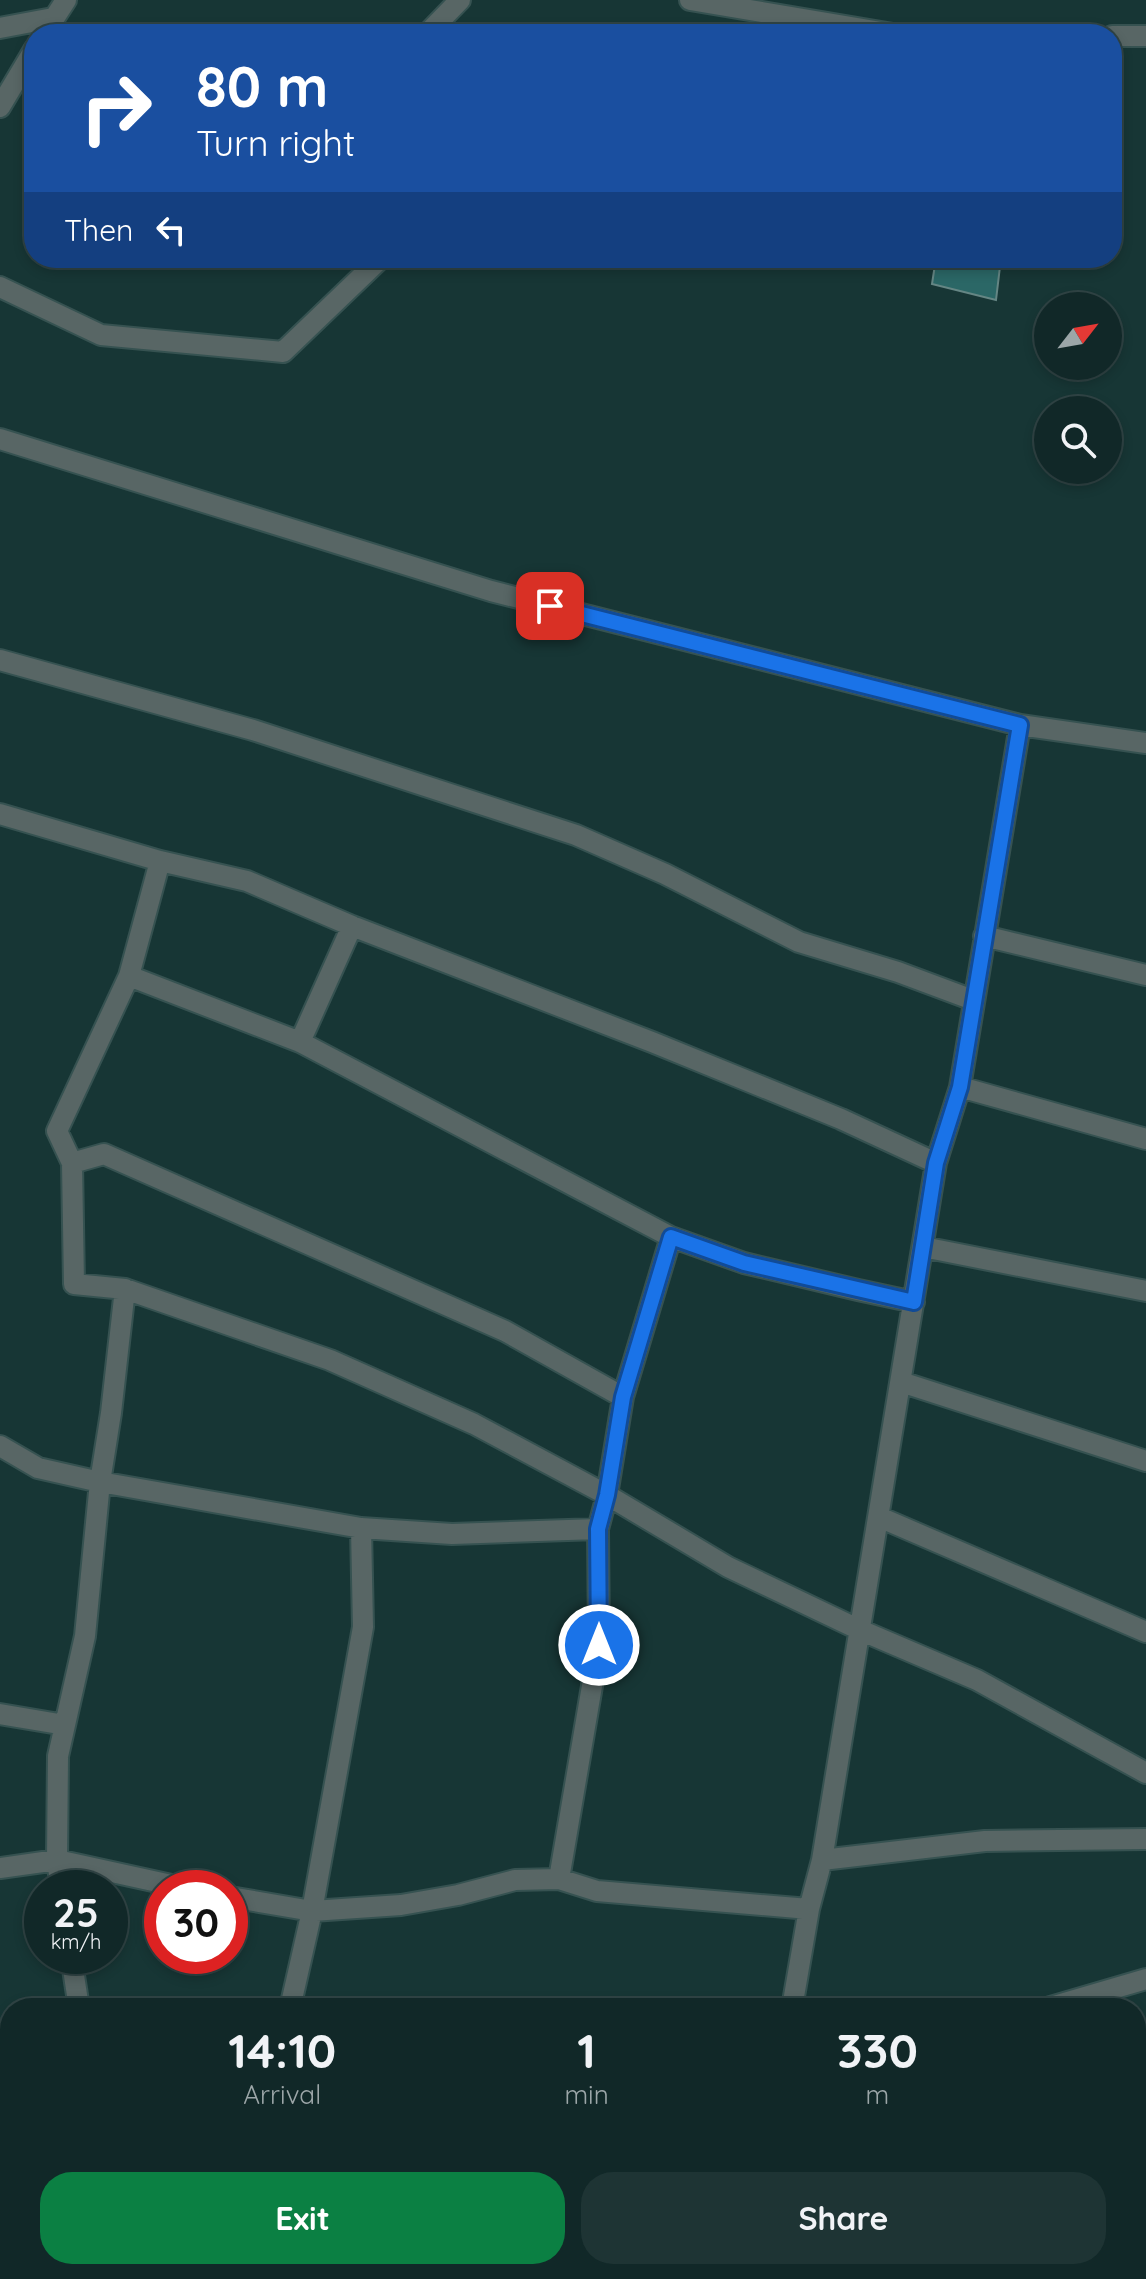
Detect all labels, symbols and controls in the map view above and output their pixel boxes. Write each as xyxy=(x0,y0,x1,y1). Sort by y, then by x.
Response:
text: 80 m xyxy=(196,51,328,121)
icon: right xyxy=(64,56,168,160)
text: Turn right xyxy=(196,120,355,165)
icon: left xyxy=(149,208,193,252)
text: Then xyxy=(64,211,133,249)
north arrow xyxy=(1034,292,1122,380)
map controls xyxy=(1034,292,1122,484)
button: search xyxy=(1034,396,1122,484)
pin xyxy=(516,572,584,640)
icon: arrive xyxy=(528,584,572,628)
position arrow xyxy=(557,1603,641,1687)
speed limit sign: 30 xyxy=(144,1870,248,1974)
text: 25 xyxy=(53,1887,99,1937)
text: km/h xyxy=(51,1929,101,1954)
text: 14:10 xyxy=(228,2020,336,2080)
text: 1 xyxy=(577,2020,596,2080)
text: 330 xyxy=(837,2020,918,2080)
text: Arrival xyxy=(243,2078,321,2111)
text: min xyxy=(564,2078,609,2111)
text: m xyxy=(866,2078,889,2111)
button: Exit xyxy=(40,2172,565,2264)
button: Share xyxy=(581,2172,1106,2264)

